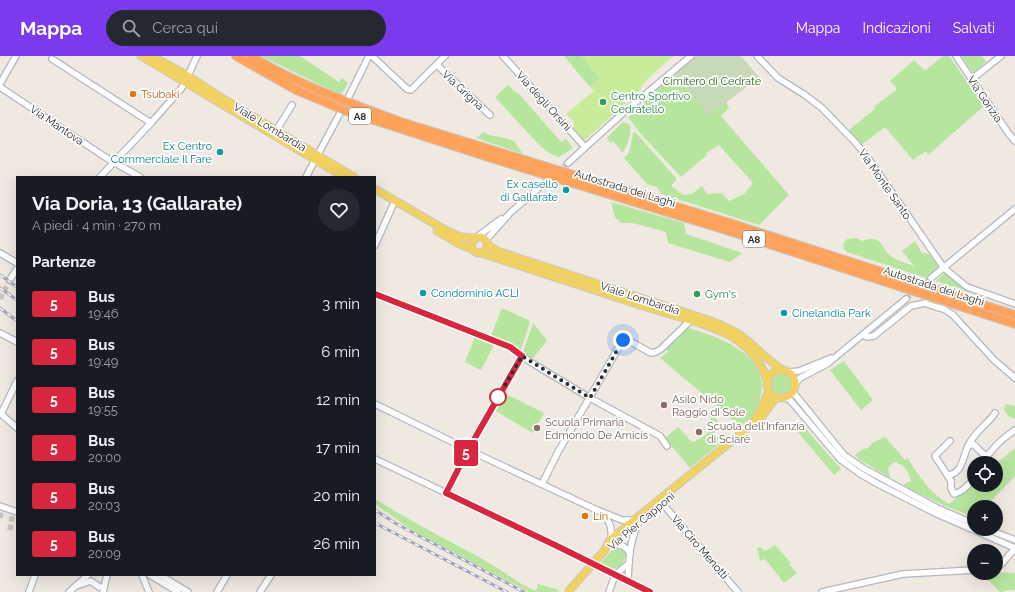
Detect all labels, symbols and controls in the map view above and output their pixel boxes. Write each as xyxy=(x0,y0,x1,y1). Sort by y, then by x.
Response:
search box xyxy=(106,10,386,46)
text: Mappa xyxy=(20,17,82,39)
icon: search xyxy=(120,17,142,39)
text: Cerca qui xyxy=(152,19,218,37)
text: Mappa xyxy=(796,20,841,36)
text: Indicazioni xyxy=(863,20,931,36)
text: Salvati xyxy=(953,20,995,36)
street label: Via Grigna xyxy=(439,68,486,113)
street label: Via degli Orsini xyxy=(514,69,574,134)
street label: Via Gorizia xyxy=(964,74,1005,125)
park label: Cimitero di Cedrate xyxy=(663,75,762,88)
place label: Tsubaki xyxy=(141,88,179,101)
marker: Tsubaki xyxy=(128,89,138,99)
place label: Centro Sportivo Cedratello xyxy=(611,90,691,116)
marker: Centro Sportivo Cedratello xyxy=(598,97,608,107)
street label: Viale Lombardia xyxy=(231,101,309,154)
street label: Via Mantova xyxy=(27,103,86,148)
road number: A8 xyxy=(349,108,371,124)
place label: Ex Centro Commerciale Il Fare xyxy=(111,140,213,166)
marker: Ex Centro Commerciale Il Fare xyxy=(215,147,225,157)
street label: Via Monte Santo xyxy=(855,147,914,222)
street label: Autostrada dei Laghi xyxy=(573,167,677,210)
place label: Ex casello di Gallarate xyxy=(500,178,559,204)
marker: Ex casello di Gallarate xyxy=(561,185,571,195)
button: heart xyxy=(318,189,360,231)
text: Via Doria, 13 (Gallarate) xyxy=(32,192,242,214)
text: A piedi · 4 min · 270 m xyxy=(32,218,161,233)
road number: A8 xyxy=(743,231,765,247)
text: Partenze xyxy=(32,253,96,271)
street label: Autostrada dei Laghi xyxy=(882,264,986,309)
street label: Viale Lombardia xyxy=(598,280,681,317)
place label: Condominio ACLI xyxy=(431,287,519,300)
text: Bus xyxy=(88,288,115,306)
marker: Condominio ACLI xyxy=(418,288,428,298)
place label: Gym's xyxy=(705,288,736,301)
marker: Gym's xyxy=(692,289,702,299)
text: 3 min xyxy=(322,295,360,313)
text: 5 xyxy=(50,296,58,312)
text: 19:46 xyxy=(88,306,119,321)
place label: Cinelandia Park xyxy=(792,307,871,320)
marker: Cinelandia Park xyxy=(779,308,789,318)
your location xyxy=(613,330,633,350)
text: Bus xyxy=(88,336,115,354)
text: 6 min xyxy=(321,343,360,361)
text: 5 xyxy=(50,344,58,360)
text: 19:49 xyxy=(88,354,118,369)
text: Bus xyxy=(88,384,115,402)
unlabelled marker xyxy=(489,388,507,406)
text: 12 min xyxy=(316,391,360,409)
text: 5 xyxy=(50,392,58,408)
place label: Asilo Nido Raggio di Sole xyxy=(672,393,746,419)
marker: Asilo Nido Raggio di Sole xyxy=(659,400,669,410)
text: 19:55 xyxy=(88,402,118,417)
place label: Scuola Primaria Edmondo De Amicis xyxy=(545,416,648,442)
place label: Scuola dell'Infanzia di Sciarè xyxy=(707,420,805,446)
marker: Scuola Primaria Edmondo De Amicis xyxy=(532,423,542,433)
marker: Scuola dell'Infanzia di Sciarè xyxy=(694,427,704,437)
text: Bus xyxy=(88,432,115,450)
text: 17 min xyxy=(316,439,360,457)
text: 5 xyxy=(50,440,58,456)
line badge: 5 xyxy=(453,440,479,466)
text: 5 xyxy=(462,445,470,461)
text: 20:00 xyxy=(88,450,121,465)
map controls xyxy=(967,456,1003,580)
button: locate xyxy=(967,456,1003,492)
text: Bus xyxy=(88,480,115,498)
text: 20 min xyxy=(313,487,360,505)
text: 5 xyxy=(50,488,58,504)
street label: Via Pier Capponi xyxy=(605,490,677,553)
text: 20:03 xyxy=(88,498,120,513)
button: + xyxy=(967,500,1003,536)
place label: Lin xyxy=(593,510,608,523)
marker: Lin xyxy=(580,511,590,521)
street label: Via Ciro Menotti xyxy=(668,513,731,582)
text: Bus xyxy=(88,528,115,546)
text: 26 min xyxy=(314,535,360,553)
text: 5 xyxy=(50,536,58,552)
button: − xyxy=(967,544,1003,580)
text: 20:09 xyxy=(88,546,121,561)

